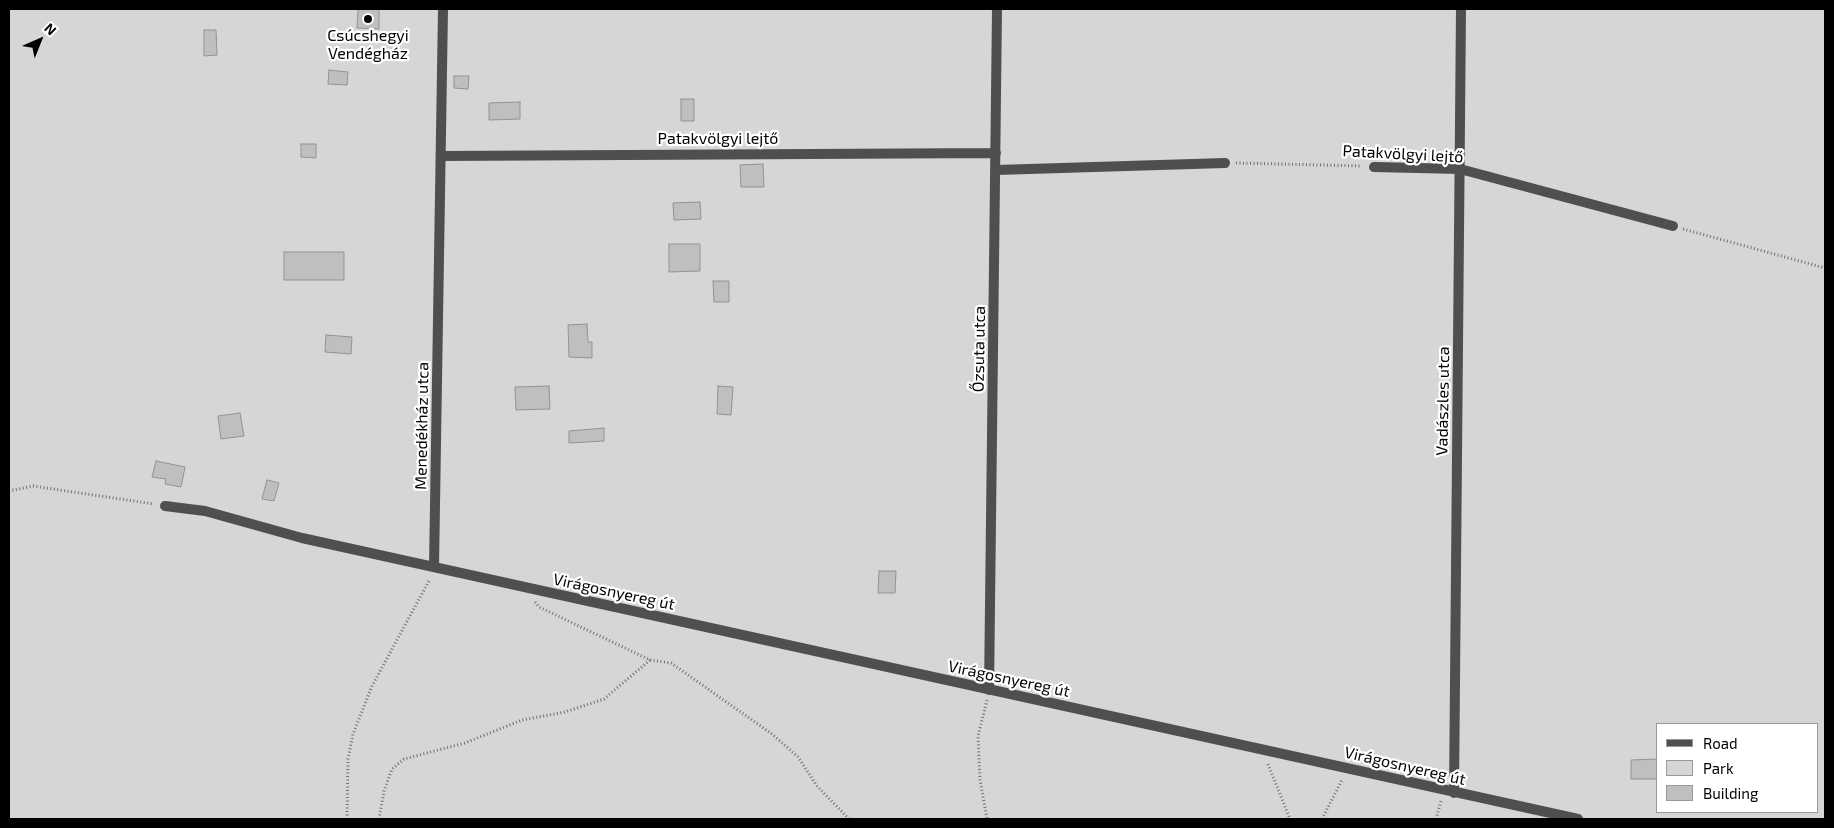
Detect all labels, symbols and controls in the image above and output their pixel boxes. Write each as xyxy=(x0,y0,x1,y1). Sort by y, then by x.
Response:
marker: Csúcshegyi Vendégház xyxy=(362,13,374,25)
north arrow xyxy=(15,15,65,65)
text: N xyxy=(41,19,60,38)
place label: Csúcshegyi Vendégház xyxy=(327,26,409,64)
street label: Patakvölgyi lejtő xyxy=(658,129,778,149)
street label: Patakvölgyi lejtő xyxy=(1342,141,1464,167)
street label: Őzsuta utca xyxy=(969,306,989,392)
street label: Vadászles utca xyxy=(1432,346,1454,456)
street label: Menedékház utca xyxy=(411,362,433,490)
street label: Virágosnyereg út xyxy=(551,570,677,614)
street label: Virágosnyereg út xyxy=(946,657,1072,701)
legend xyxy=(1656,723,1819,813)
text: Road xyxy=(1703,734,1738,752)
street label: Virágosnyereg út xyxy=(1343,743,1467,789)
text: Park xyxy=(1703,759,1734,777)
text: Building xyxy=(1703,784,1758,802)

